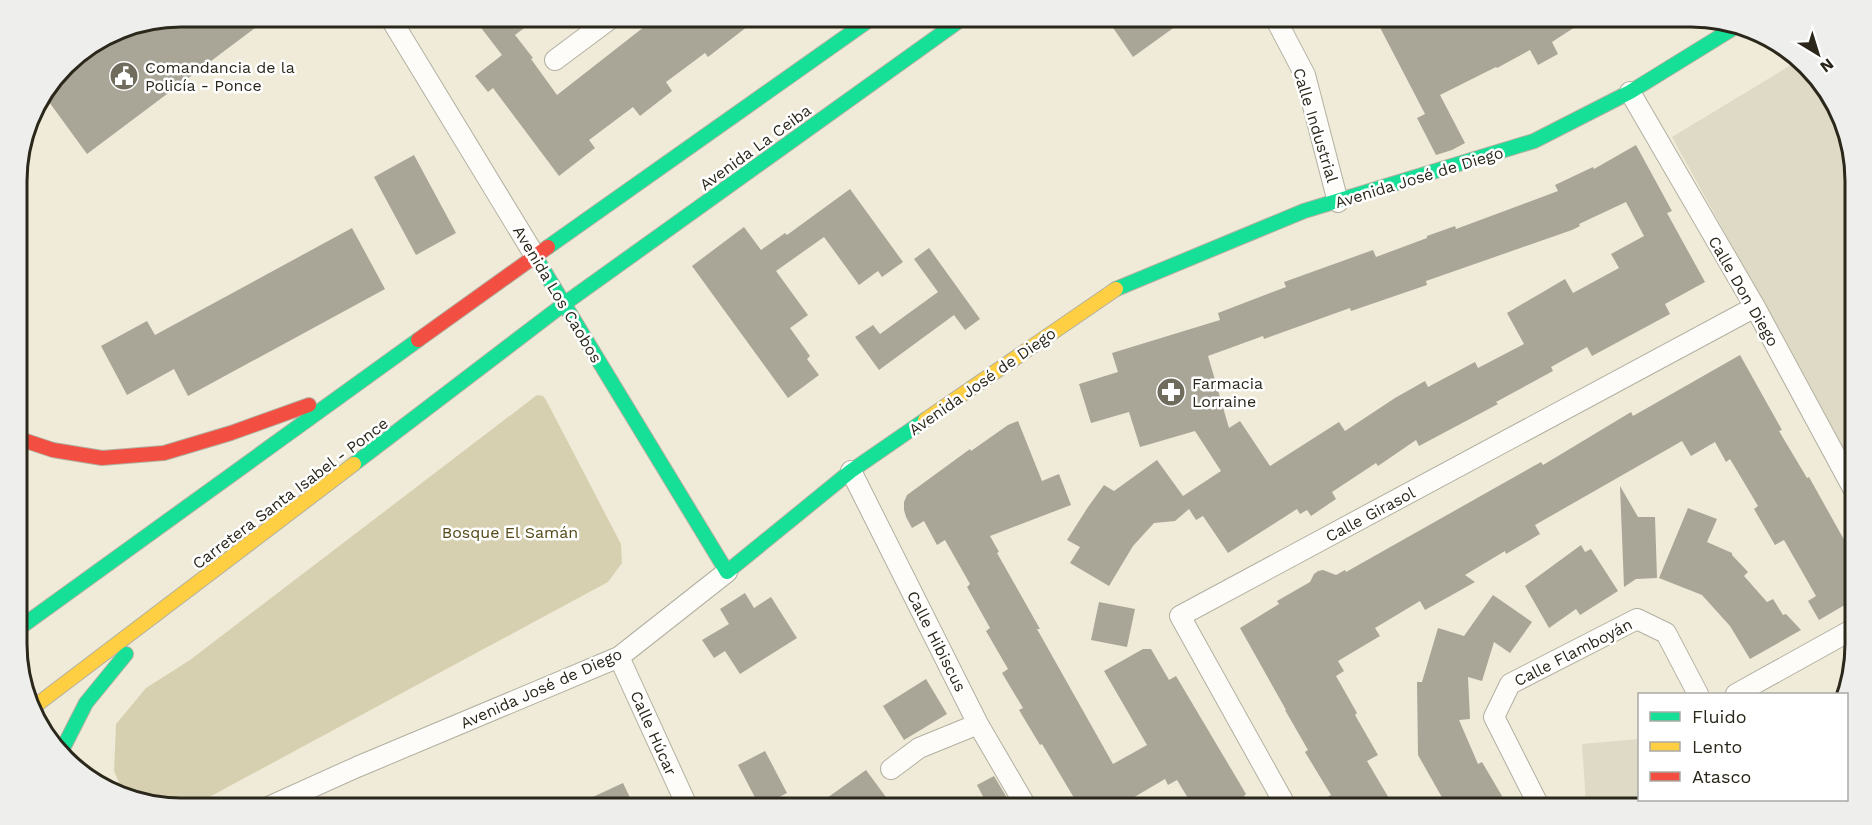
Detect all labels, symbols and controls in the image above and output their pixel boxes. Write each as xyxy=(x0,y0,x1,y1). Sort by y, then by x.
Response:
north arrow xyxy=(1788,24,1848,84)
text: N xyxy=(1816,54,1837,77)
place label: Comandancia de la Policía - Ponce xyxy=(145,58,295,95)
public building icon: Comandancia de la Policía - Ponce xyxy=(108,60,140,92)
street label: Calle Industrial xyxy=(1289,66,1342,185)
street label: Avenida La Ceiba xyxy=(696,101,815,194)
street label: Avenida José de Diego xyxy=(1333,143,1506,212)
street label: Avenida Los Caobos xyxy=(509,222,606,366)
street label: Calle Don Diego xyxy=(1704,233,1783,350)
street label: Avenida José de Diego xyxy=(905,323,1059,439)
place label: Farmacia Lorraine xyxy=(1192,374,1263,411)
pharmacy icon: Farmacia Lorraine xyxy=(1155,376,1187,408)
street label: Carretera Santa Isabel - Ponce xyxy=(189,414,392,573)
street label: Calle Girasol xyxy=(1322,483,1418,546)
park label: Bosque El Samán xyxy=(442,523,578,542)
street label: Calle Hibiscus xyxy=(903,588,970,695)
street label: Calle Flamboyán xyxy=(1511,614,1635,690)
street label: Avenida José de Diego xyxy=(457,644,625,733)
street label: Calle Húcar xyxy=(626,688,681,779)
legend xyxy=(1638,693,1848,801)
text: Fluido xyxy=(1692,706,1746,727)
text: Lento xyxy=(1692,736,1742,757)
text: Atasco xyxy=(1692,766,1751,787)

